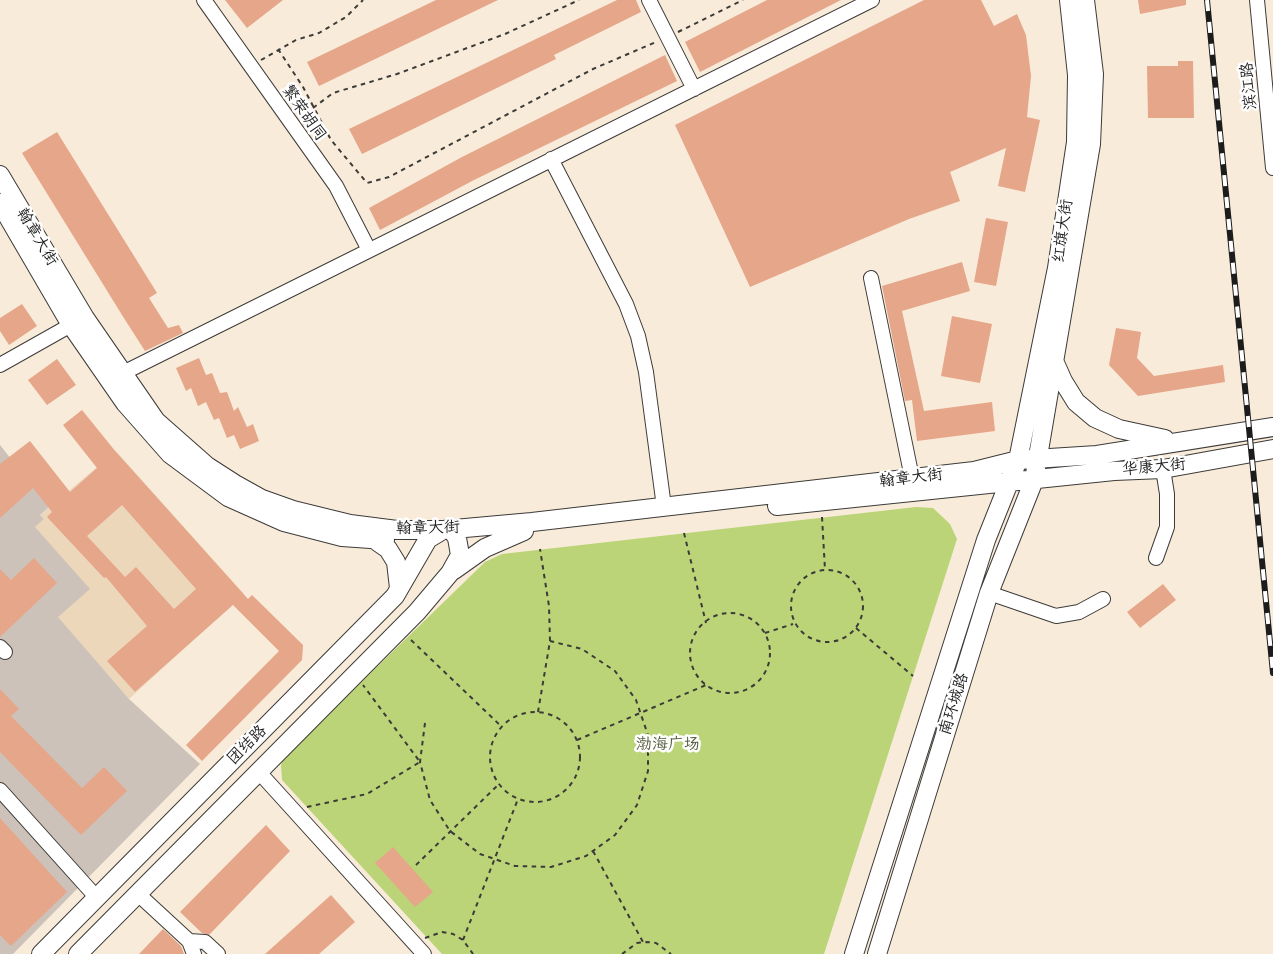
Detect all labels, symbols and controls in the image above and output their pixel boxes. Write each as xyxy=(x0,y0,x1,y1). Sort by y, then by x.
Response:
street label: 滨江路 xyxy=(1237,61,1261,111)
street label: 繁荣胡同 xyxy=(278,81,330,145)
street label: 红旗大街 xyxy=(1049,198,1077,264)
street label: 翰章大街 xyxy=(12,205,62,269)
street label: 华康大街 xyxy=(1121,455,1187,479)
street label: 翰章大街 xyxy=(878,465,944,491)
street label: 翰章大街 xyxy=(396,518,460,538)
street label: 南环城路 xyxy=(935,671,973,737)
street label: 团结路 xyxy=(223,721,271,769)
park label: 渤海广场 xyxy=(636,735,700,755)

